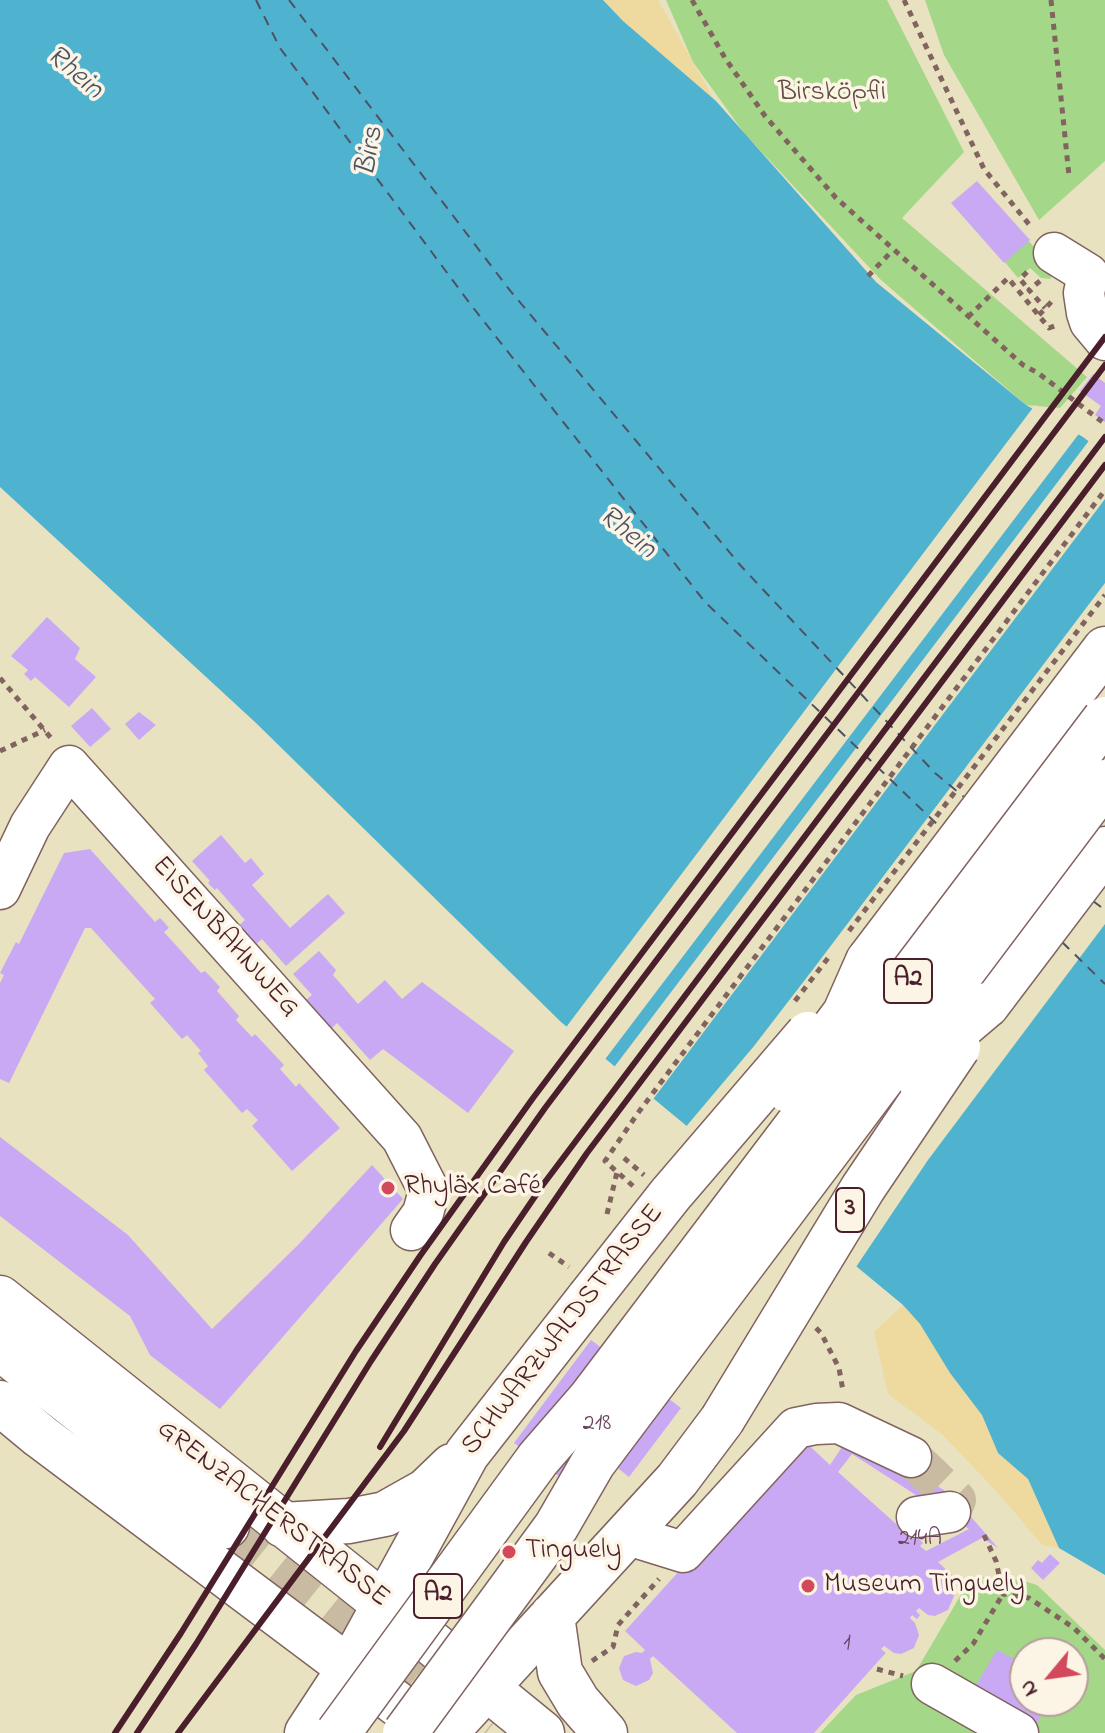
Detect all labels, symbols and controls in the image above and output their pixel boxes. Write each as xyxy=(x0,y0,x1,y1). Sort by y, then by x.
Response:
water label: Rhein xyxy=(37,39,109,109)
park label: Birsköpfli xyxy=(778,77,886,111)
water label: Birs xyxy=(350,124,394,180)
water label: Rhein xyxy=(590,499,662,569)
street label: EISENBAHNWEG xyxy=(143,851,305,1025)
road number: A2 xyxy=(884,959,932,1003)
place label: Rhyläx Café xyxy=(404,1171,541,1205)
marker: Rhyläx Café xyxy=(379,1179,397,1197)
road number: 3 xyxy=(836,1188,864,1232)
street label: SCHWARZWALDSTRASSE xyxy=(455,1199,673,1463)
house number: 218 xyxy=(583,1411,611,1439)
street label: GRENZACHERSTRASSE xyxy=(149,1414,395,1616)
house number: 214A xyxy=(898,1526,942,1554)
place label: Tinguely xyxy=(525,1535,621,1569)
marker: Tinguely xyxy=(500,1543,518,1561)
place label: Museum Tinguely xyxy=(824,1569,1025,1603)
road number: A2 xyxy=(414,1574,462,1618)
marker: Museum Tinguely xyxy=(799,1577,817,1595)
house number: 1 xyxy=(843,1631,851,1659)
north arrow xyxy=(1009,1637,1089,1717)
text: N xyxy=(1012,1673,1047,1702)

